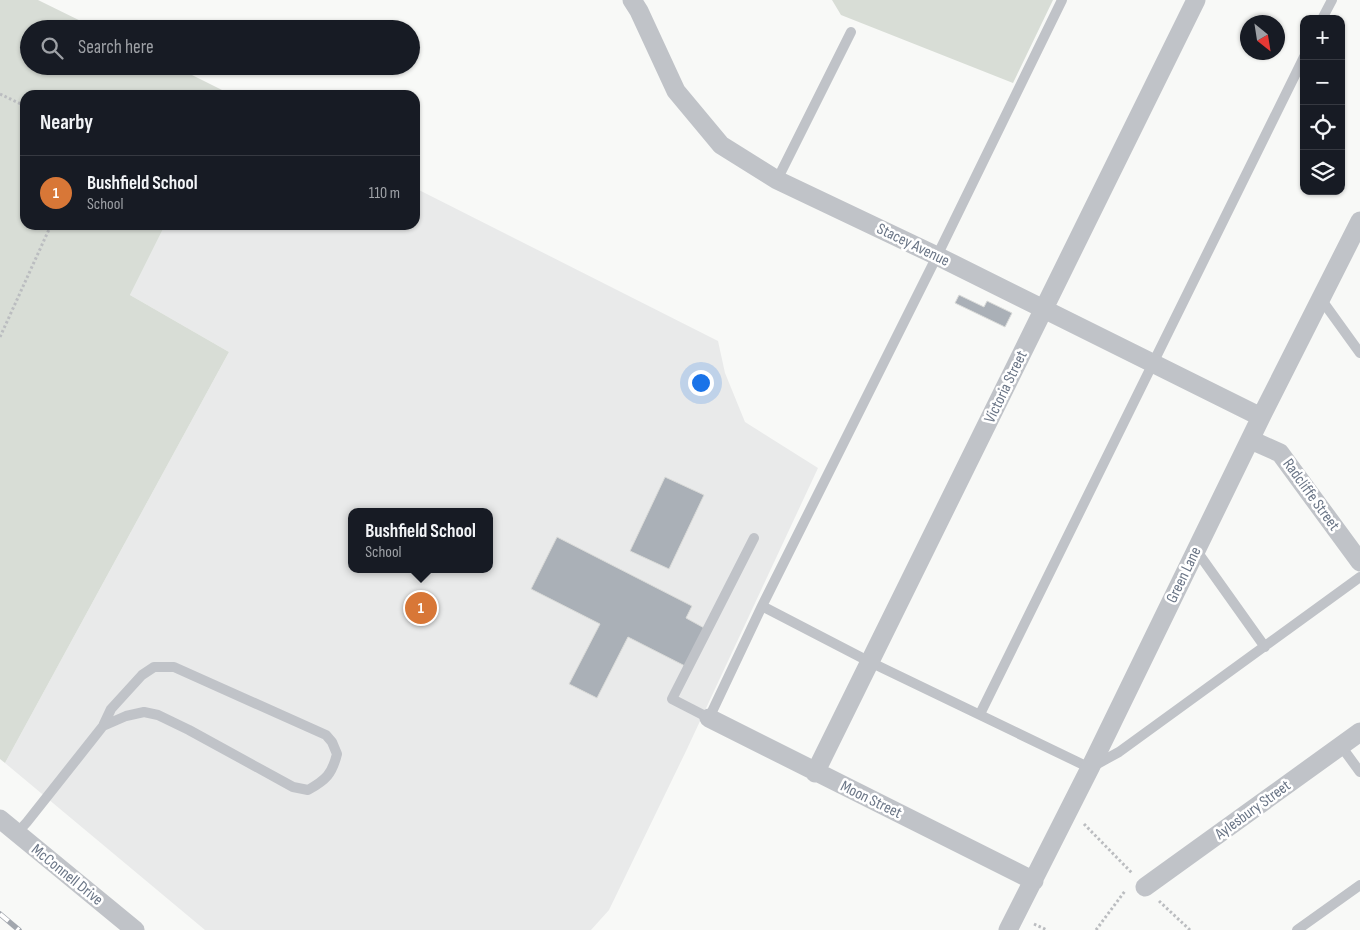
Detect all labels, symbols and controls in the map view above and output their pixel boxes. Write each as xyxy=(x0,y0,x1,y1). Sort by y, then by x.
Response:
north arrow xyxy=(1240,15,1285,60)
map controls xyxy=(1300,15,1345,195)
button: + xyxy=(1300,15,1345,60)
search box xyxy=(20,20,420,75)
icon: search xyxy=(38,34,66,62)
text: Search here xyxy=(78,36,154,59)
button: − xyxy=(1300,60,1345,105)
button: locate xyxy=(1300,105,1345,150)
text: Nearby xyxy=(40,110,93,135)
button: layers xyxy=(1300,150,1345,195)
text: Bushfield School xyxy=(87,172,198,195)
text: 1 xyxy=(53,184,59,203)
text: 110 m xyxy=(369,184,400,203)
text: School xyxy=(87,195,123,214)
street label: Stacey Avenue xyxy=(874,219,952,271)
street label: Victoria Street xyxy=(980,348,1032,426)
your location xyxy=(688,370,714,396)
street label: Radcliffe Street xyxy=(1279,455,1344,535)
popup xyxy=(348,508,493,573)
text: Bushfield School xyxy=(365,520,476,543)
text: School xyxy=(365,543,402,562)
street label: Green Lane xyxy=(1162,544,1206,606)
pin: 1 xyxy=(405,589,437,627)
street label: Aylesbury Street xyxy=(1211,776,1294,844)
street label: Moon Street xyxy=(837,777,905,823)
street label: McConnell Drive xyxy=(27,840,107,910)

